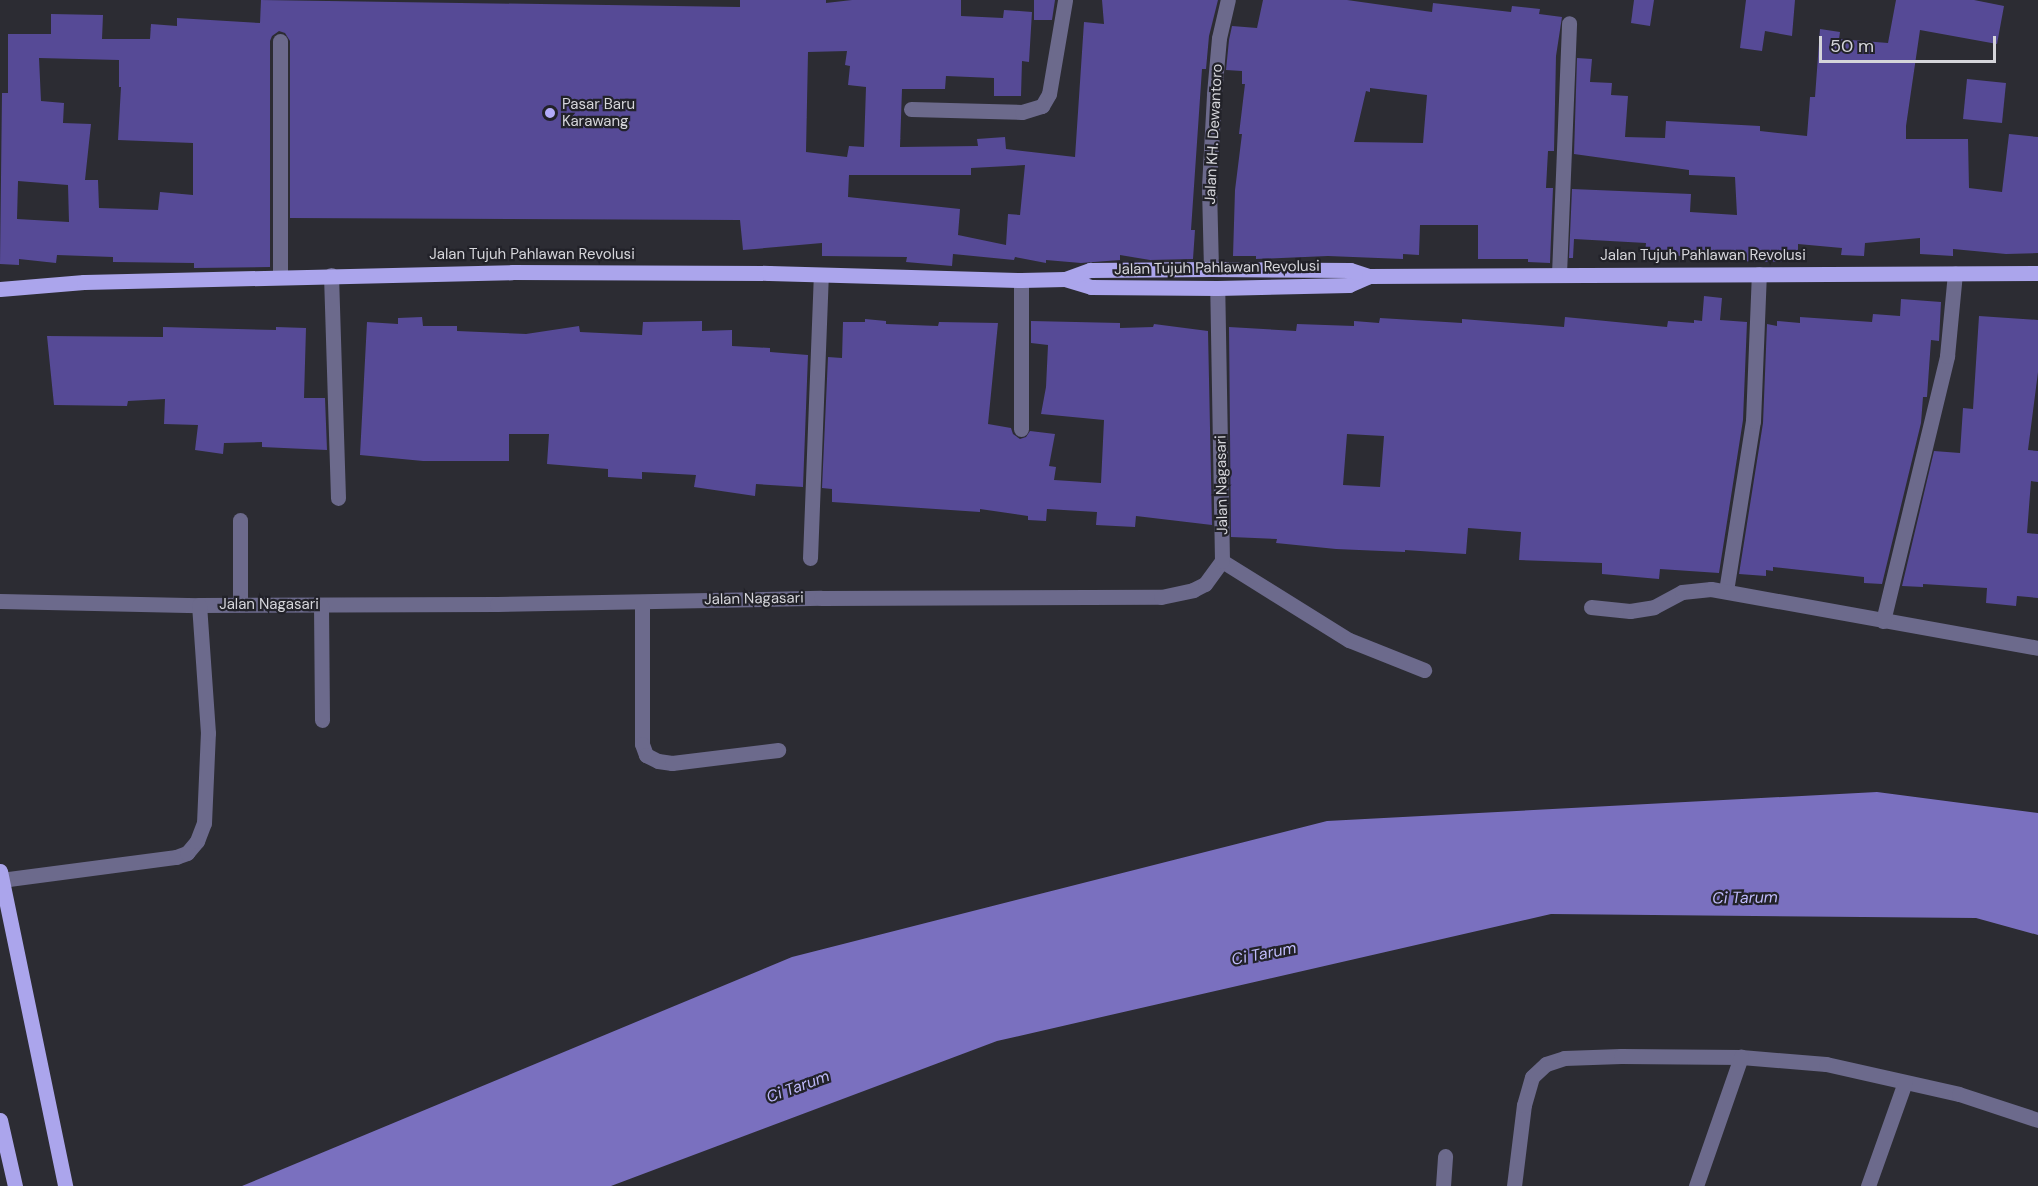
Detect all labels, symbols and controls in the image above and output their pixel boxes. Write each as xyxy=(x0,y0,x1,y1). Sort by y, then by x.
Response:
scale bar xyxy=(1822,24,1999,62)
text: 50 m xyxy=(1830,34,1874,58)
street label: Jalan KH. Dewantoro xyxy=(1201,63,1227,205)
place label: Pasar Baru Karawang xyxy=(562,95,635,130)
marker: Pasar Baru Karawang xyxy=(543,106,557,120)
street label: Jalan Tujuh Pahlawan Revolusi xyxy=(429,246,635,264)
street label: Jalan Tujuh Pahlawan Revolusi xyxy=(1600,247,1806,265)
street label: Jalan Tujuh Pahlawan Revolusi xyxy=(1114,257,1320,279)
street label: Jalan Nagasari xyxy=(1212,435,1232,535)
street label: Jalan Nagasari xyxy=(704,589,804,609)
street label: Jalan Nagasari xyxy=(219,596,319,614)
water label: Ci Tarum xyxy=(1712,888,1778,908)
water label: Ci Tarum xyxy=(1230,938,1298,970)
water label: Ci Tarum xyxy=(764,1067,832,1107)

